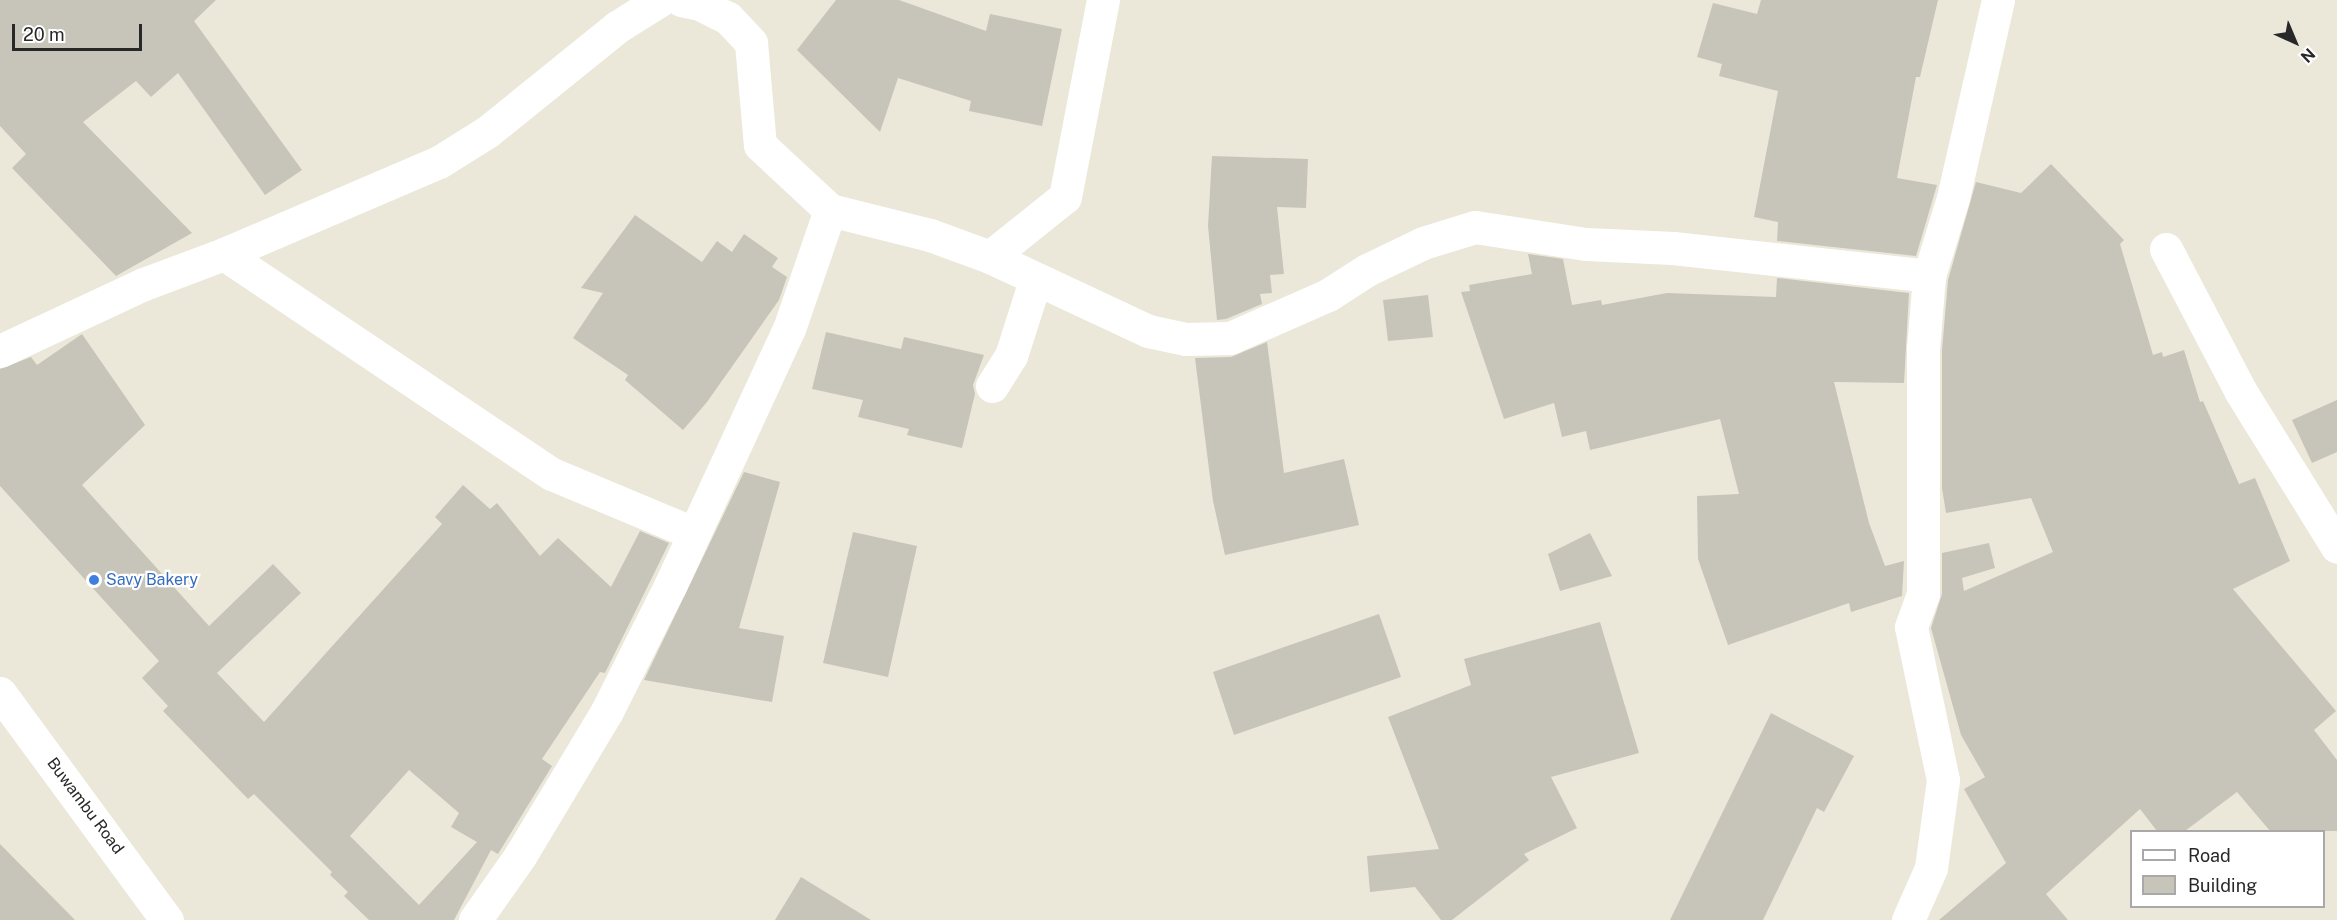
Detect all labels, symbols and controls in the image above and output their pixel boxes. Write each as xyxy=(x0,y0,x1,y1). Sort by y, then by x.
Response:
scale bar xyxy=(15,12,146,50)
north arrow xyxy=(2265,12,2325,72)
text: 20 m xyxy=(23,24,65,45)
text: N xyxy=(2297,44,2319,66)
place label: Savy Bakery xyxy=(106,570,198,590)
marker: Savy Bakery xyxy=(87,573,101,587)
street label: Buwambu Road xyxy=(43,754,127,858)
legend xyxy=(2130,830,2325,908)
text: Road xyxy=(2188,845,2231,866)
text: Building xyxy=(2188,875,2257,896)

